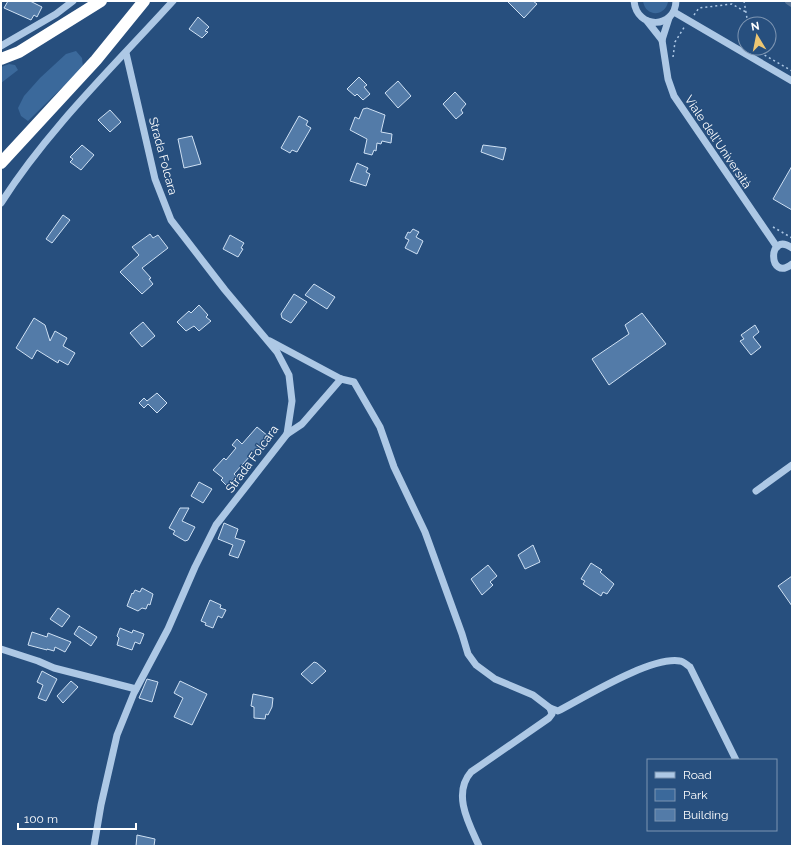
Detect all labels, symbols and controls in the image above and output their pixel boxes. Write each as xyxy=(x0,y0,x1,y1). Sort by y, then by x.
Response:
north arrow xyxy=(737,16,777,56)
text: N xyxy=(750,20,761,34)
street label: Viale dell'Università xyxy=(682,93,754,191)
street label: Strada Folcara xyxy=(146,116,180,196)
street label: Strada Folcara xyxy=(223,423,281,495)
legend xyxy=(647,759,777,831)
text: Road xyxy=(683,768,712,782)
text: Park xyxy=(683,788,708,802)
scale bar xyxy=(18,805,136,831)
text: Building xyxy=(683,808,729,822)
text: 100 m xyxy=(24,812,58,826)

